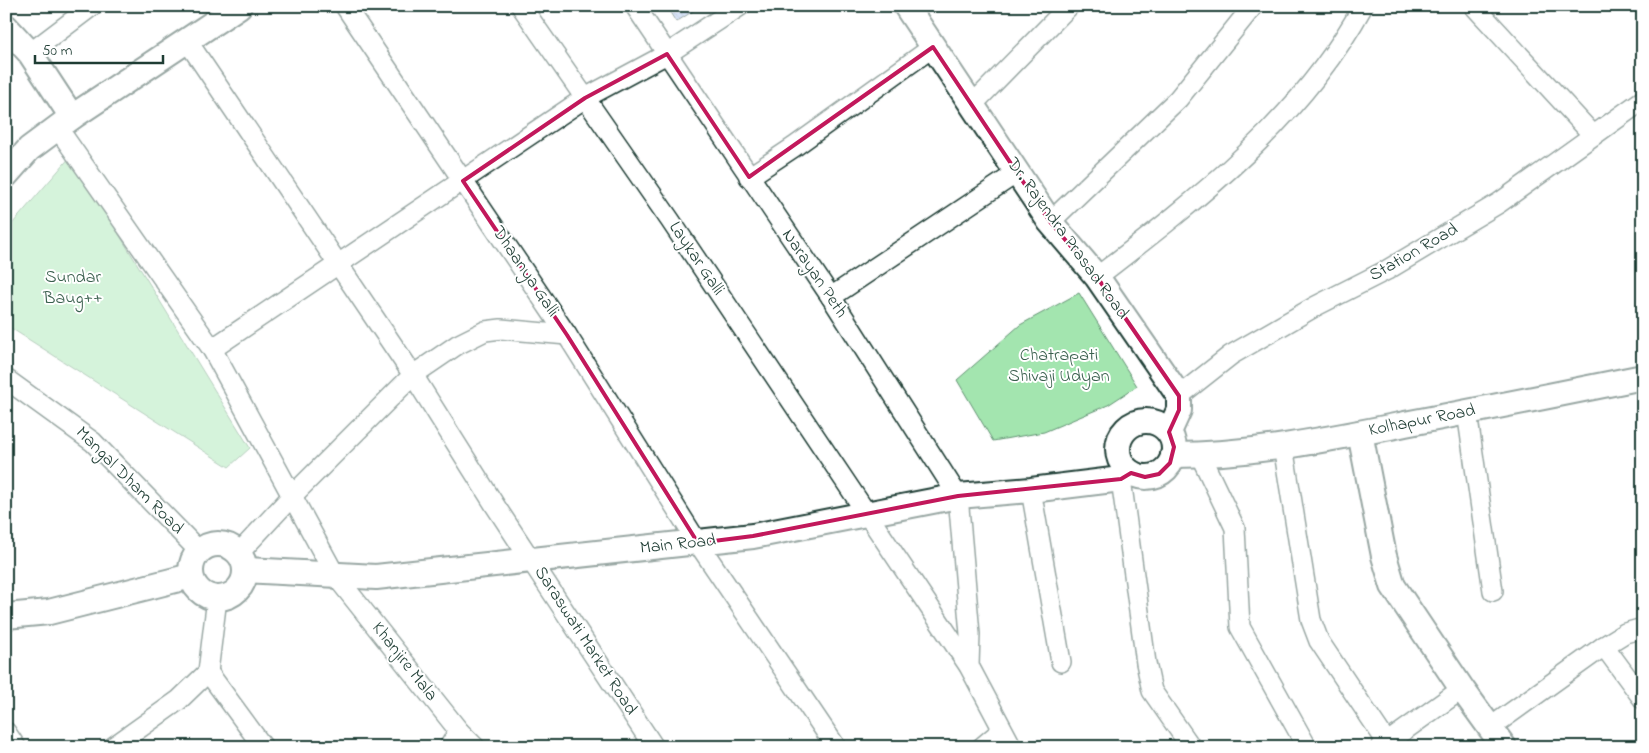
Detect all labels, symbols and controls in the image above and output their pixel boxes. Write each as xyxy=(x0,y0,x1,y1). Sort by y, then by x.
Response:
scale bar xyxy=(35,32,162,64)
text: 50 m xyxy=(42,40,73,62)
street label: Dr. Rajendra Prasad Road xyxy=(999,152,1135,325)
street label: Laykar Galli xyxy=(662,217,730,301)
street label: Station Road xyxy=(1365,217,1463,289)
street label: Dhaanya Galli xyxy=(484,221,565,323)
street label: Narayan Peth xyxy=(775,224,853,324)
park label: Sundar Baug++ xyxy=(42,265,103,313)
park label: Chatrapati Shivaji Udyan xyxy=(1008,343,1110,390)
street label: Kolhapur Road xyxy=(1366,398,1478,444)
street label: Mangal Dham Road xyxy=(68,421,189,542)
street label: Main Road xyxy=(639,528,717,562)
street label: Saraswati Market Road xyxy=(527,561,643,721)
street label: Khanjire Mala xyxy=(365,617,443,707)

